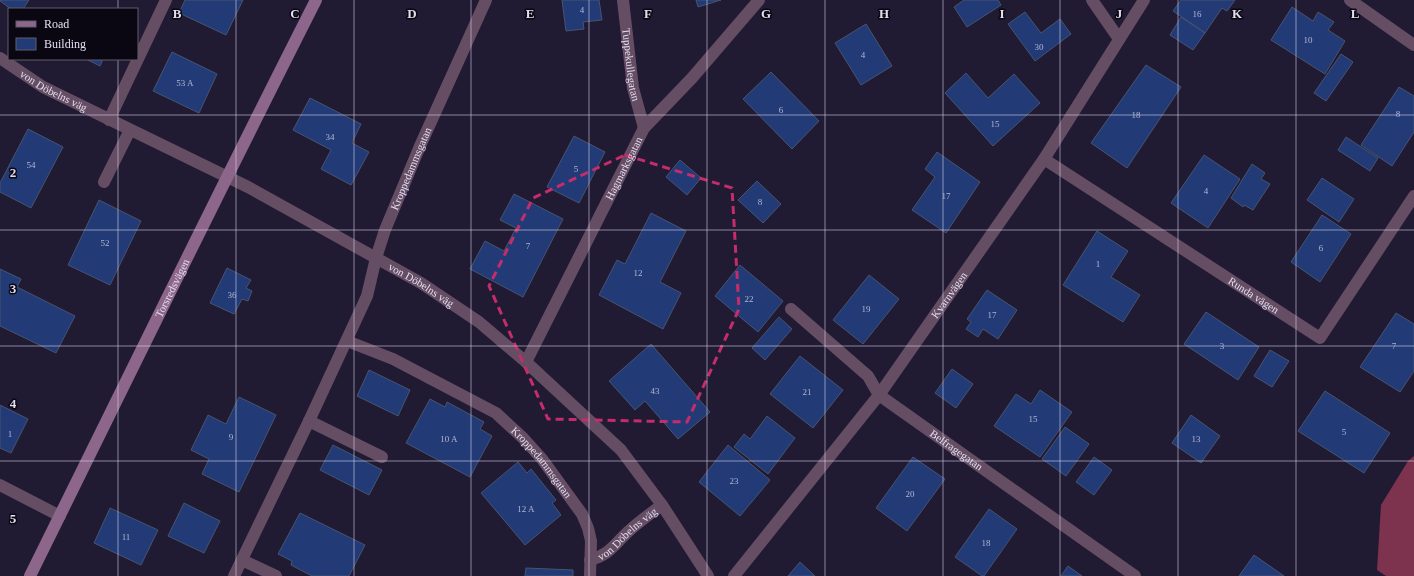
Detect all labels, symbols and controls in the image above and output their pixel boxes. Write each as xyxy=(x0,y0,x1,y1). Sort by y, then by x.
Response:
house number: 4 xyxy=(580,5,585,15)
text: B xyxy=(173,6,182,21)
text: C xyxy=(290,6,300,21)
text: D xyxy=(407,6,417,21)
text: E xyxy=(526,6,534,21)
text: F xyxy=(644,6,652,21)
text: G xyxy=(761,6,771,21)
text: H xyxy=(879,6,889,21)
text: I xyxy=(999,6,1005,21)
text: J xyxy=(1116,6,1123,21)
text: K xyxy=(1232,6,1243,21)
text: L xyxy=(1351,6,1360,21)
legend xyxy=(8,8,138,60)
house number: 16 xyxy=(1193,9,1202,19)
text: Road xyxy=(44,17,69,31)
street label: Tuppekullegatan xyxy=(620,27,642,103)
house number: 10 xyxy=(1304,35,1313,45)
text: Building xyxy=(44,37,86,51)
house number: 30 xyxy=(1035,42,1044,52)
house number: 4 xyxy=(861,50,866,60)
street label: von Döbelns väg xyxy=(18,67,90,114)
house number: 53 A xyxy=(176,78,194,88)
house number: 6 xyxy=(779,105,784,115)
house number: 8 xyxy=(1396,109,1401,119)
house number: 18 xyxy=(1132,110,1141,120)
house number: 15 xyxy=(991,119,1000,129)
street label: Kroppedammsgatan xyxy=(388,125,434,212)
house number: 34 xyxy=(326,132,335,142)
street label: Hagmarksgatan xyxy=(603,134,645,202)
house number: 54 xyxy=(27,160,36,170)
house number: 5 xyxy=(574,164,579,174)
text: 2 xyxy=(10,165,16,180)
house number: 4 xyxy=(1204,186,1209,196)
house number: 17 xyxy=(942,191,951,201)
house number: 8 xyxy=(758,197,763,207)
house number: 52 xyxy=(101,238,110,248)
house number: 7 xyxy=(526,241,531,251)
house number: 6 xyxy=(1319,243,1324,253)
street label: Torsredsvägen xyxy=(152,256,192,319)
house number: 1 xyxy=(1096,259,1100,269)
street label: von Döbelns väg xyxy=(387,260,457,310)
house number: 12 xyxy=(634,268,643,278)
street label: Kvarnvägen xyxy=(929,269,970,320)
street label: Runda vägen xyxy=(1226,274,1282,316)
text: 3 xyxy=(10,281,17,296)
house number: 36 xyxy=(228,290,237,300)
house number: 22 xyxy=(745,294,754,304)
house number: 19 xyxy=(862,304,871,314)
house number: 17 xyxy=(988,310,997,320)
house number: 3 xyxy=(1220,341,1225,351)
house number: 7 xyxy=(1392,341,1397,351)
house number: 43 xyxy=(651,386,660,396)
house number: 21 xyxy=(803,387,812,397)
text: 4 xyxy=(10,396,17,411)
house number: 15 xyxy=(1029,414,1038,424)
street label: Kroppedammsgatan xyxy=(509,424,575,501)
street label: Belfragegatan xyxy=(928,427,986,473)
house number: 5 xyxy=(1342,427,1347,437)
house number: 1 xyxy=(8,429,12,439)
house number: 9 xyxy=(229,432,234,442)
house number: 10 A xyxy=(440,434,458,444)
house number: 13 xyxy=(1192,434,1201,444)
house number: 23 xyxy=(730,476,739,486)
house number: 20 xyxy=(906,489,915,499)
house number: 12 A xyxy=(517,504,535,514)
street label: von Döbelns väg xyxy=(596,505,659,563)
text: 5 xyxy=(10,511,17,526)
house number: 11 xyxy=(122,532,130,542)
house number: 18 xyxy=(982,538,991,548)

